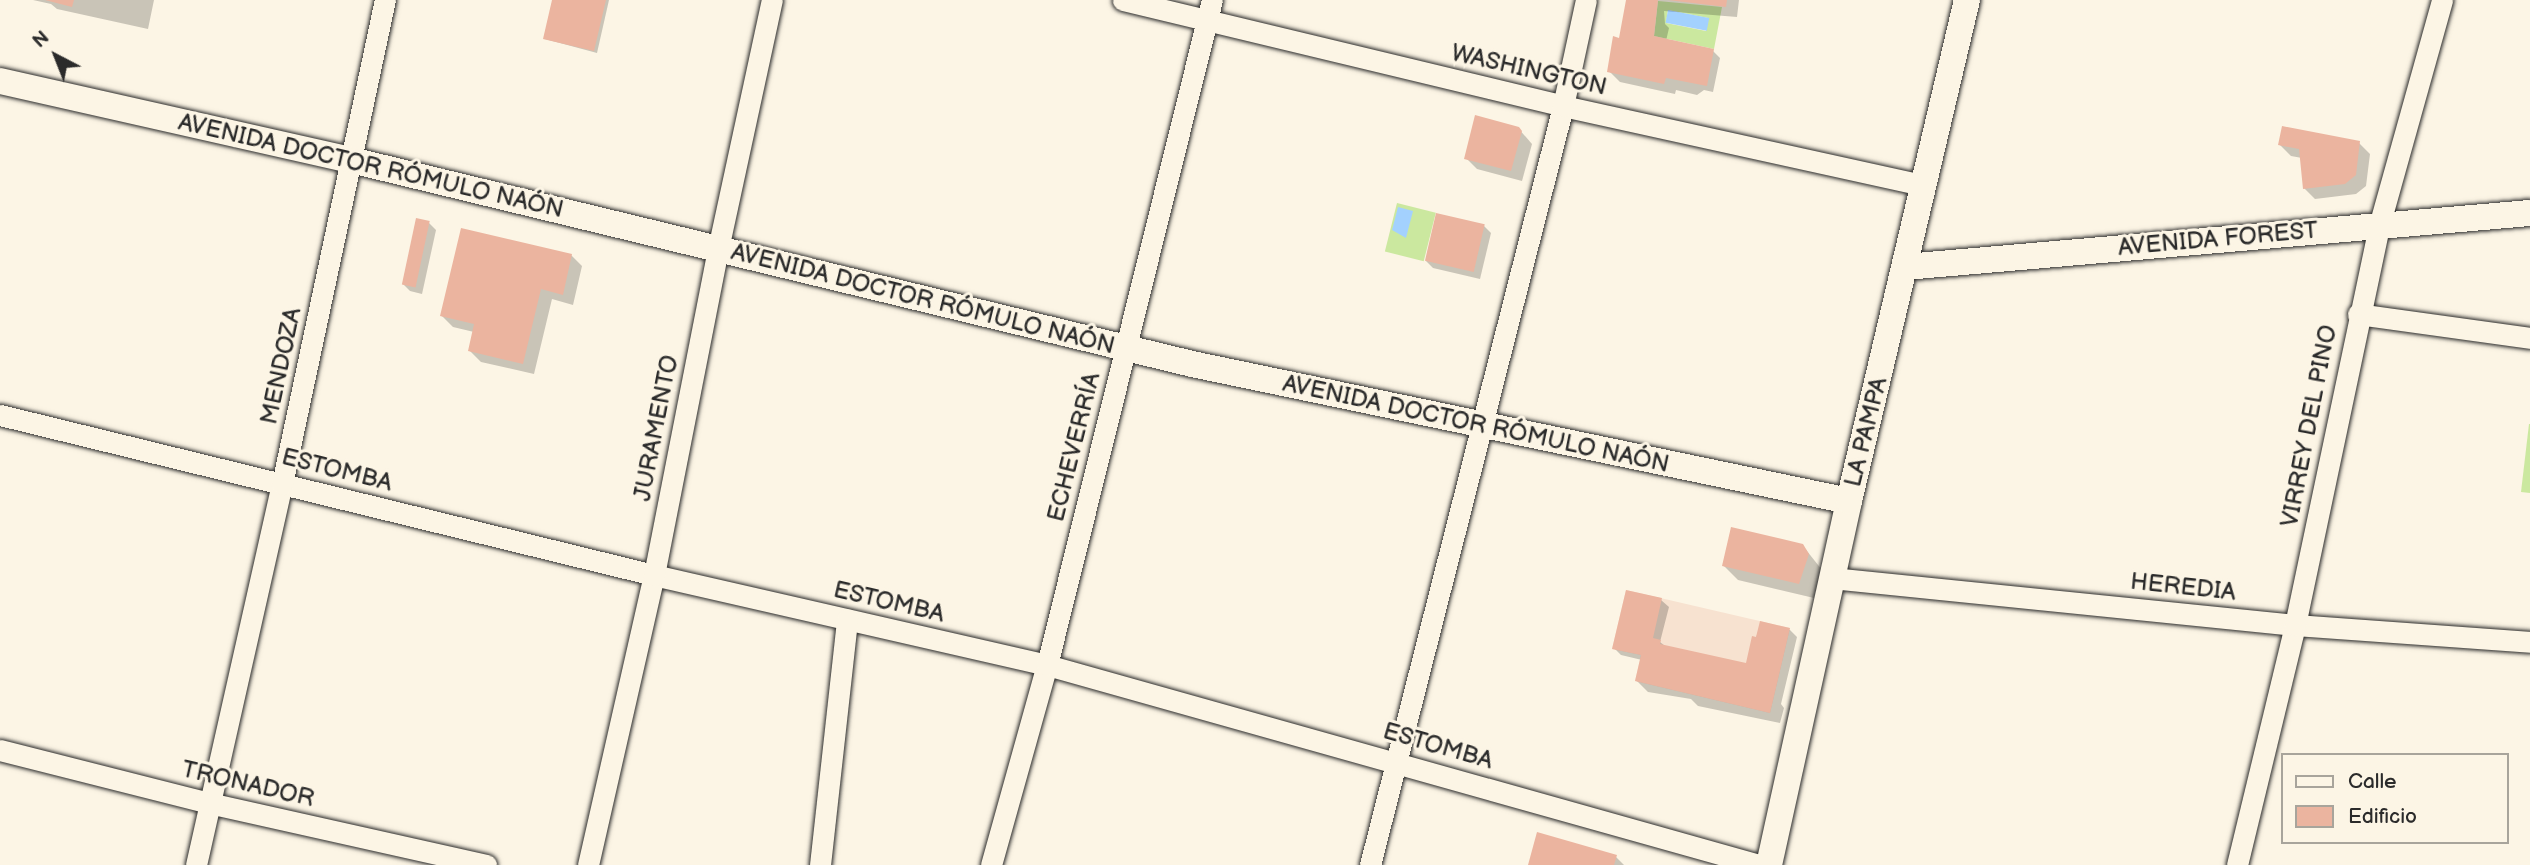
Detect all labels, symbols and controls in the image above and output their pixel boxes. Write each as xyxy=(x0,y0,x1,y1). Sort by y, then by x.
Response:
north arrow xyxy=(21,21,91,91)
text: N xyxy=(29,27,55,53)
street label: WASHINGTON xyxy=(1449,38,1609,102)
street label: AVENIDA DOCTOR RÓMULO NAÓN xyxy=(176,108,566,224)
street label: AVENIDA FOREST xyxy=(2117,216,2319,262)
street label: AVENIDA DOCTOR RÓMULO NAÓN xyxy=(728,237,1118,361)
street label: MENDOZA xyxy=(255,305,307,427)
street label: VIRREY DEL PINO xyxy=(2275,323,2343,529)
street label: JURAMENTO xyxy=(628,353,684,503)
street label: ECHEVERRÍA xyxy=(1042,369,1106,525)
street label: AVENIDA DOCTOR RÓMULO NAÓN xyxy=(1280,369,1672,479)
street label: LA PAMPA xyxy=(1838,374,1894,490)
street label: ESTOMBA xyxy=(279,442,395,498)
street label: HEREDIA xyxy=(2129,567,2237,607)
street label: ESTOMBA xyxy=(831,575,947,629)
street label: ESTOMBA xyxy=(1380,717,1496,775)
legend xyxy=(2282,753,2509,844)
street label: TRONADOR xyxy=(179,755,317,813)
text: Calle xyxy=(2348,769,2397,794)
text: Edificio xyxy=(2348,804,2417,829)

